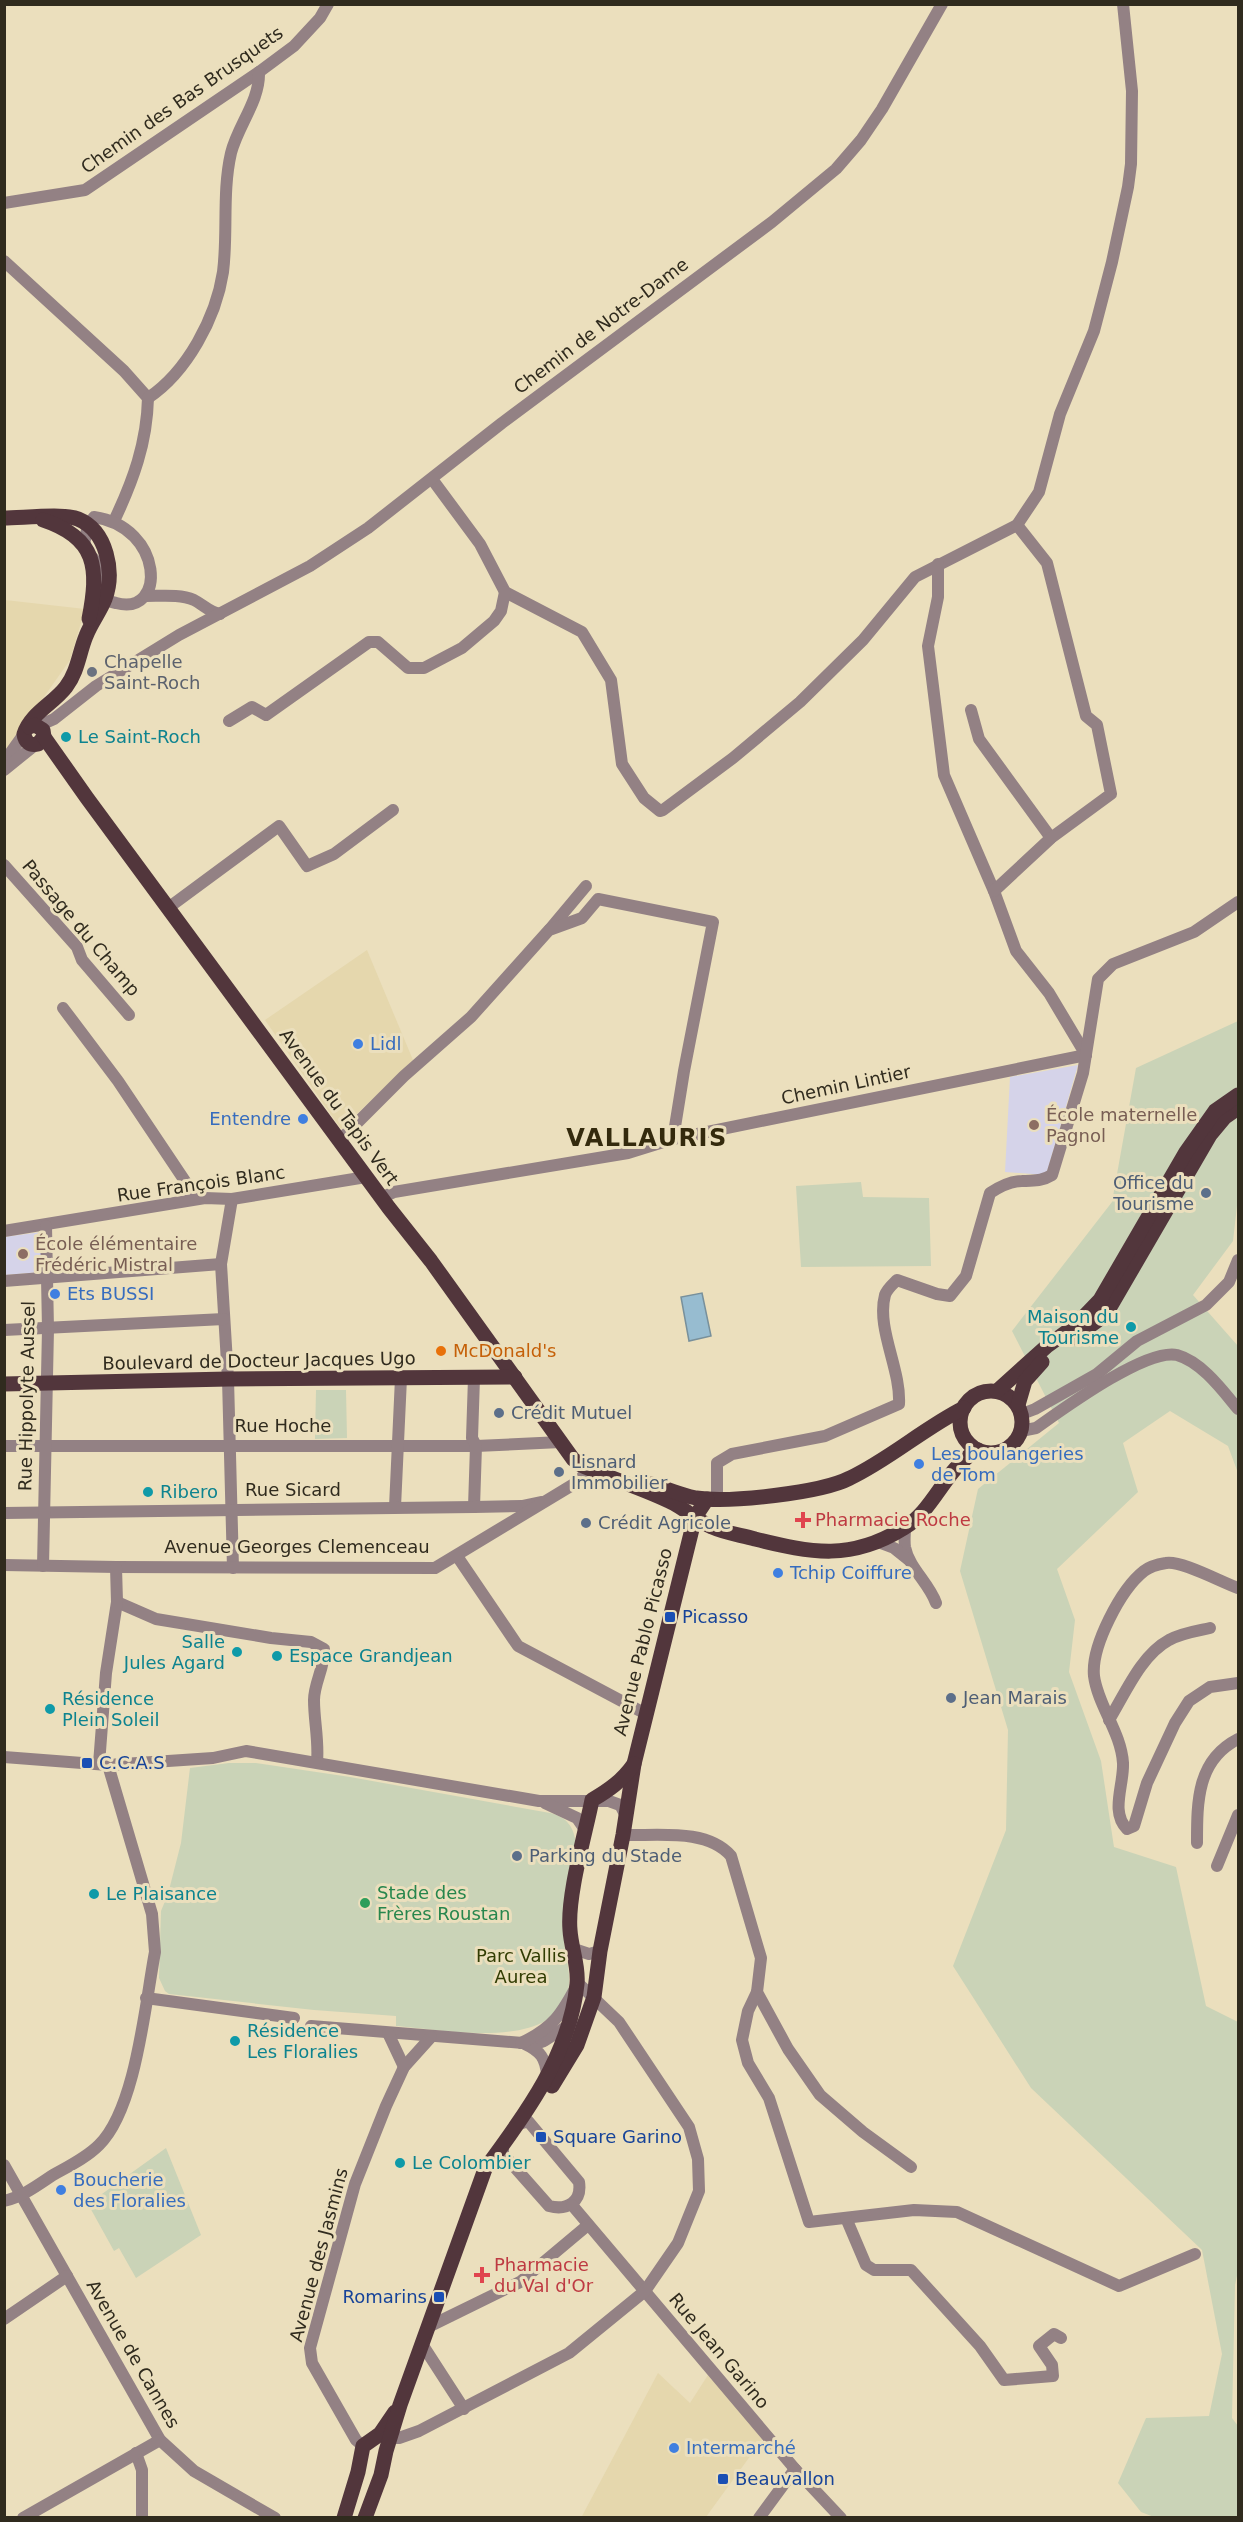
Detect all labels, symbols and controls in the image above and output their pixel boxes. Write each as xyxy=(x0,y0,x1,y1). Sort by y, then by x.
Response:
street label: Chemin des Bas Brusquets xyxy=(77,22,287,178)
street label: Chemin de Notre-Dame xyxy=(510,253,692,398)
place label: Chapelle Saint-Roch xyxy=(104,651,200,693)
marker: Chapelle Saint-Roch xyxy=(85,665,99,679)
place label: Le Saint-Roch xyxy=(78,726,201,747)
marker: Le Saint-Roch xyxy=(59,730,73,744)
street label: Passage du Champ xyxy=(18,855,145,1000)
street label: Avenue du Tapis Vert xyxy=(276,1024,403,1189)
place label: Lidl xyxy=(370,1033,401,1054)
marker: Lidl xyxy=(351,1037,365,1051)
street label: Chemin Lintier xyxy=(779,1060,913,1108)
place label: École maternelle Pagnol xyxy=(1046,1104,1197,1146)
place label: Entendre xyxy=(209,1108,291,1129)
marker: Entendre xyxy=(296,1112,310,1126)
marker: École maternelle Pagnol xyxy=(1027,1118,1041,1132)
district label: VALLAURIS xyxy=(566,1124,728,1152)
street label: Rue François Blanc xyxy=(116,1161,286,1206)
place label: Office du Tourisme xyxy=(1112,1172,1194,1214)
marker: Office du Tourisme xyxy=(1199,1186,1213,1200)
place label: École élémentaire Frédéric Mistral xyxy=(35,1233,197,1275)
marker: École élémentaire Frédéric Mistral xyxy=(16,1247,30,1261)
place label: Ets BUSSI xyxy=(67,1283,154,1304)
marker: Ets BUSSI xyxy=(48,1287,62,1301)
street label: Rue Hippolyte Aussel xyxy=(14,1301,39,1491)
place label: Maison du Tourisme xyxy=(1027,1306,1119,1348)
marker: Maison du Tourisme xyxy=(1124,1320,1138,1334)
place label: McDonald's xyxy=(453,1340,557,1361)
marker: McDonald's xyxy=(434,1344,448,1358)
street label: Boulevard de Docteur Jacques Ugo xyxy=(102,1347,416,1374)
place label: Crédit Mutuel xyxy=(511,1402,632,1423)
marker: Crédit Mutuel xyxy=(492,1406,506,1420)
street label: Rue Hoche xyxy=(235,1415,331,1436)
place label: Les boulangeries de Tom xyxy=(931,1443,1084,1485)
place label: Lisnard Immobilier xyxy=(571,1451,668,1493)
marker: Les boulangeries de Tom xyxy=(912,1457,926,1471)
marker: Lisnard Immobilier xyxy=(552,1465,566,1479)
street label: Rue Sicard xyxy=(245,1479,341,1500)
place label: Ribero xyxy=(160,1481,218,1502)
marker: Ribero xyxy=(141,1485,155,1499)
place label: Pharmacie Roche xyxy=(815,1509,971,1530)
place label: Crédit Agricole xyxy=(598,1512,731,1533)
marker: Pharmacie Roche xyxy=(796,1513,810,1527)
marker: Crédit Agricole xyxy=(579,1516,593,1530)
street label: Avenue Georges Clemenceau xyxy=(164,1536,430,1557)
street label: Avenue Pablo Picasso xyxy=(609,1546,676,1738)
place label: Tchip Coiffure xyxy=(789,1562,912,1583)
marker: Tchip Coiffure xyxy=(771,1566,785,1580)
place label: Picasso xyxy=(682,1606,748,1627)
marker: Picasso xyxy=(663,1610,677,1624)
place label: Salle Jules Agard xyxy=(123,1631,225,1673)
marker: Salle Jules Agard xyxy=(230,1645,244,1659)
place label: Espace Grandjean xyxy=(289,1645,453,1666)
marker: Espace Grandjean xyxy=(270,1649,284,1663)
place label: Jean Marais xyxy=(962,1687,1067,1708)
place label: Résidence Plein Soleil xyxy=(62,1688,160,1730)
marker: Jean Marais xyxy=(944,1691,958,1705)
marker: Résidence Plein Soleil xyxy=(43,1702,57,1716)
place label: C.C.A.S xyxy=(99,1752,165,1773)
marker: C.C.A.S xyxy=(80,1756,94,1770)
place label: Parking du Stade xyxy=(529,1845,682,1866)
marker: Parking du Stade xyxy=(510,1849,524,1863)
place label: Stade des Frères Roustan xyxy=(377,1882,510,1924)
place label: Le Plaisance xyxy=(106,1883,217,1904)
marker: Le Plaisance xyxy=(87,1887,101,1901)
marker: Stade des Frères Roustan xyxy=(358,1896,372,1910)
park label: Parc Vallis Aurea xyxy=(476,1945,566,1987)
place label: Résidence Les Floralies xyxy=(247,2020,358,2062)
marker: Résidence Les Floralies xyxy=(228,2034,242,2048)
place label: Square Garino xyxy=(553,2126,682,2147)
marker: Square Garino xyxy=(534,2130,548,2144)
place label: Le Colombier xyxy=(412,2152,531,2173)
marker: Le Colombier xyxy=(393,2156,407,2170)
street label: Avenue des Jasmins xyxy=(285,2166,352,2344)
place label: Boucherie des Floralies xyxy=(73,2169,186,2211)
marker: Boucherie des Floralies xyxy=(54,2183,68,2197)
place label: Pharmacie du Val d'Or xyxy=(494,2254,594,2296)
marker: Pharmacie du Val d'Or xyxy=(475,2268,489,2282)
street label: Avenue de Cannes xyxy=(82,2276,184,2432)
place label: Romarins xyxy=(343,2286,427,2307)
street label: Rue Jean Garino xyxy=(665,2289,774,2413)
marker: Romarins xyxy=(432,2290,446,2304)
place label: Intermarché xyxy=(686,2437,796,2458)
marker: Intermarché xyxy=(667,2441,681,2455)
place label: Beauvallon xyxy=(735,2468,835,2489)
marker: Beauvallon xyxy=(716,2472,730,2486)

